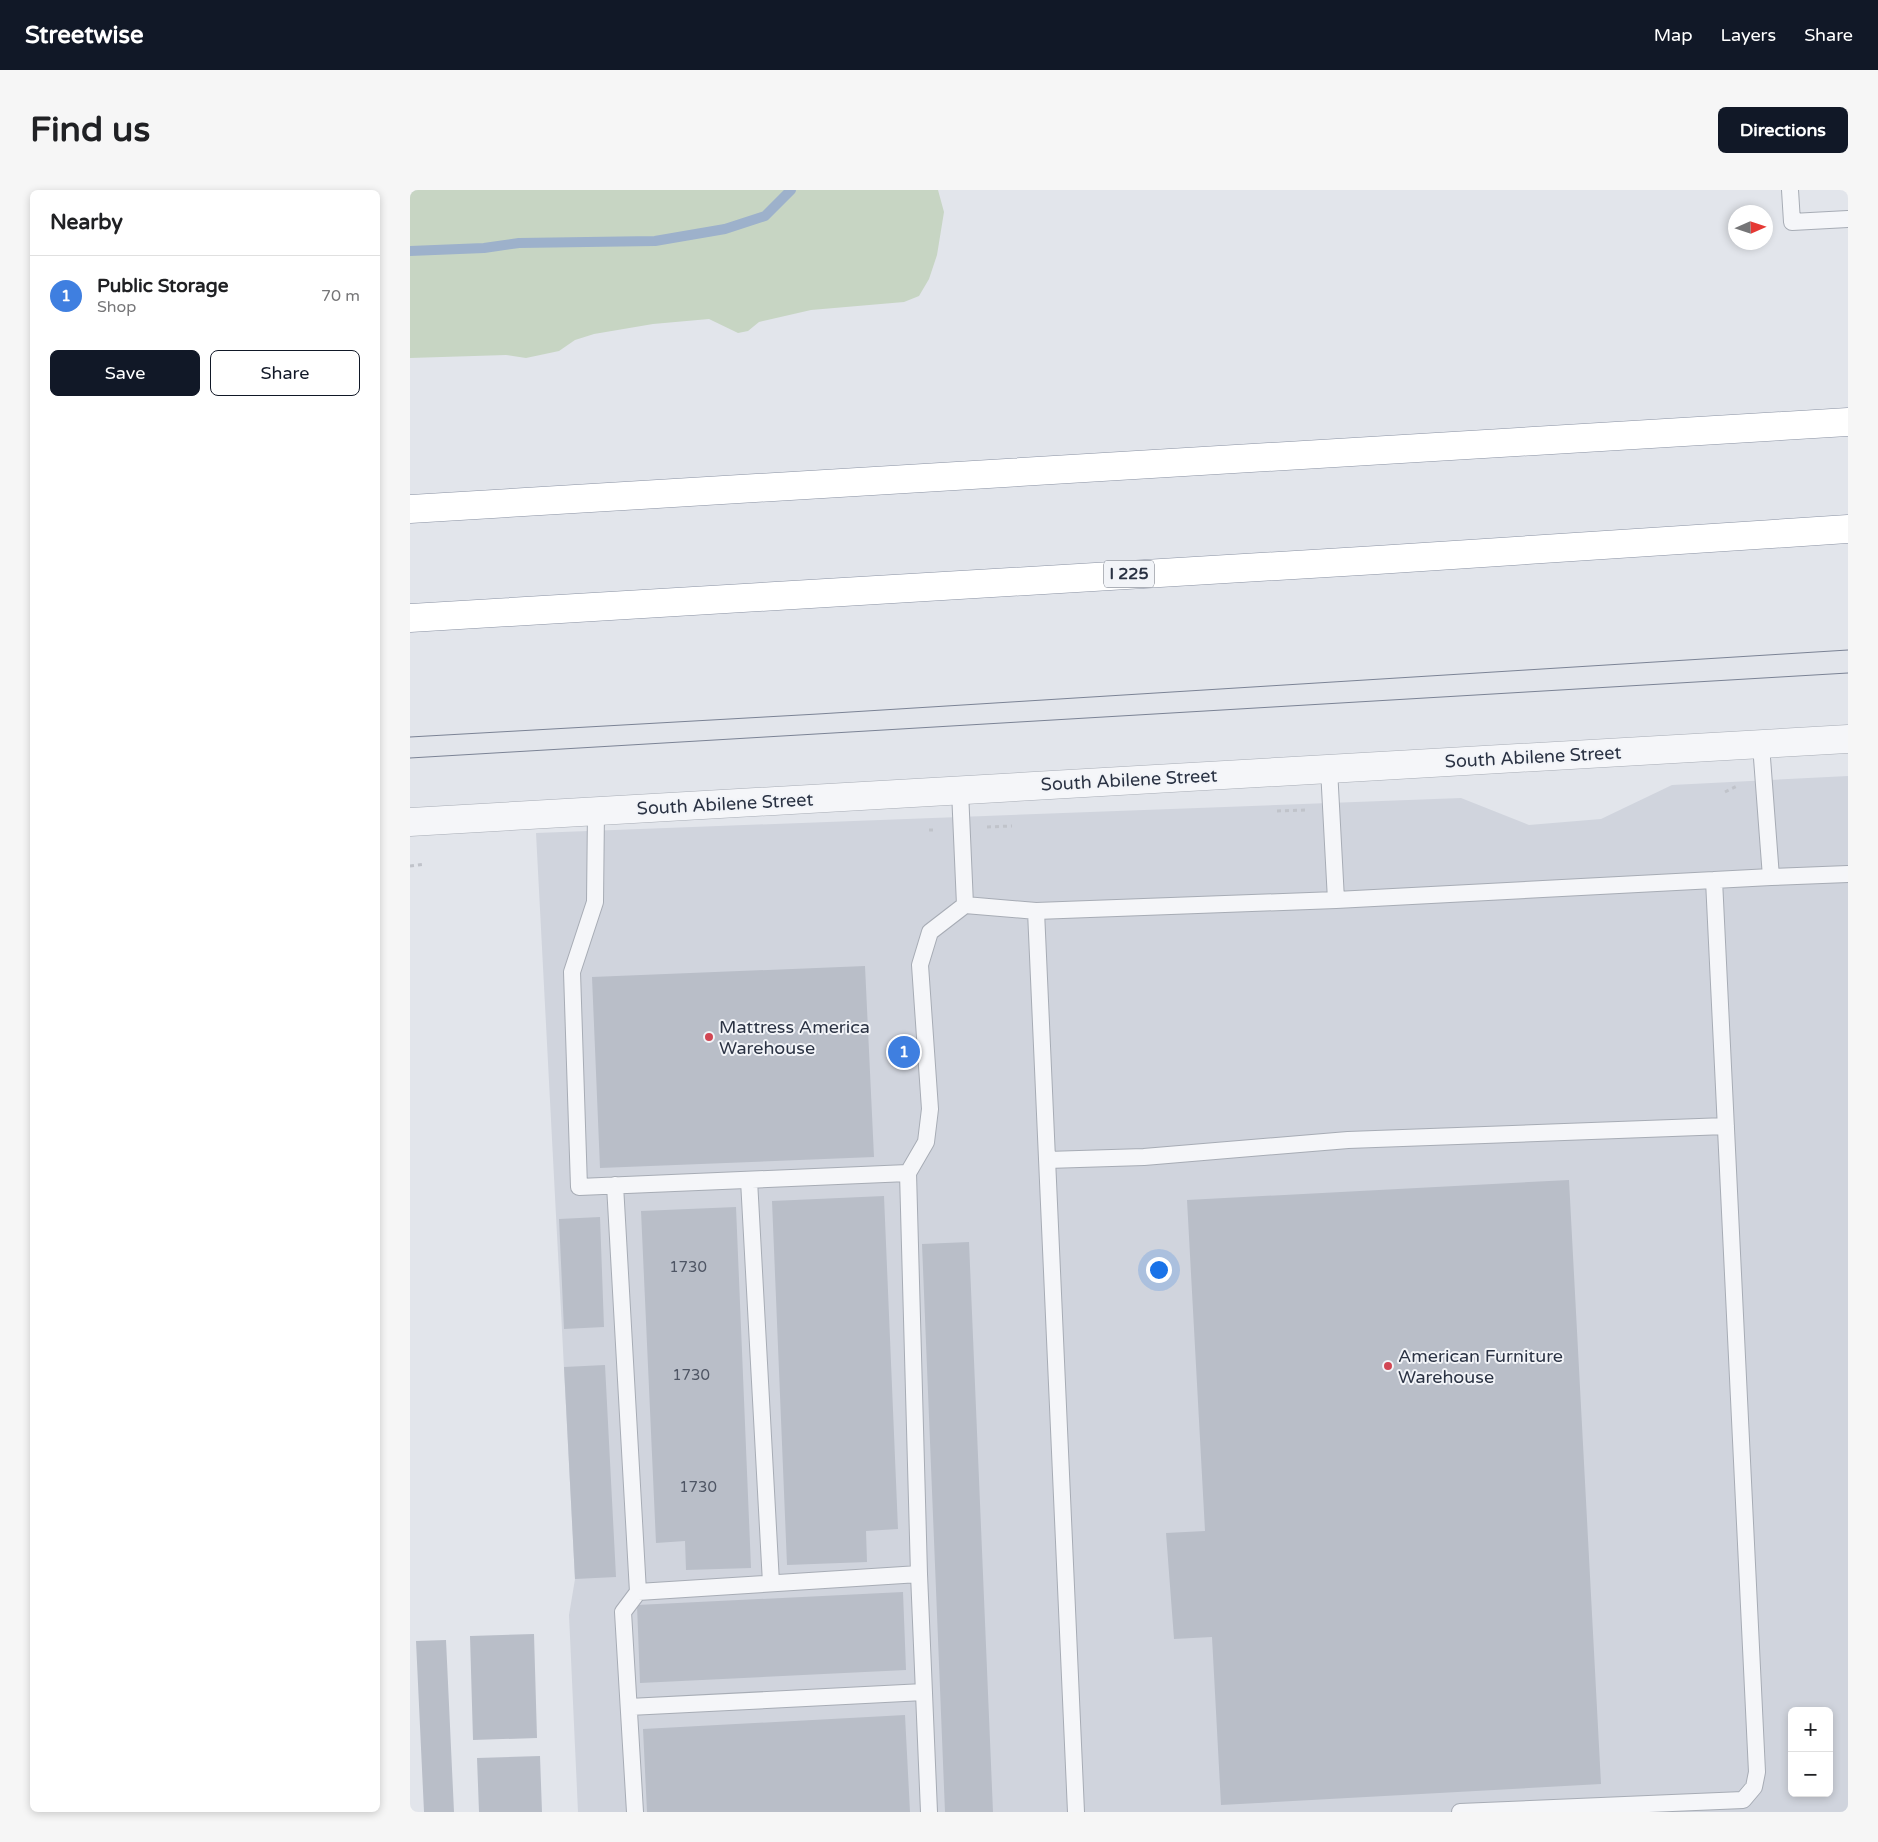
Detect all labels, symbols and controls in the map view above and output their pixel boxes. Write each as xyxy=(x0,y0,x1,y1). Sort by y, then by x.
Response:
text: Streetwise xyxy=(25,21,144,50)
text: Map xyxy=(1654,24,1693,46)
text: Layers xyxy=(1721,24,1776,46)
text: Share xyxy=(1804,24,1853,46)
button: Directions xyxy=(1718,107,1848,153)
text: Find us xyxy=(30,109,150,151)
north arrow xyxy=(1728,205,1773,250)
text: Nearby xyxy=(50,210,123,235)
text: Public Storage xyxy=(97,275,228,297)
text: 1 xyxy=(61,286,71,306)
text: 70 m xyxy=(321,286,360,306)
text: Shop xyxy=(97,297,136,317)
button: Save xyxy=(50,350,200,396)
button: Share xyxy=(210,350,360,396)
road number: I 225 xyxy=(1104,560,1154,588)
street label: South Abilene Street xyxy=(1444,741,1622,773)
street label: South Abilene Street xyxy=(1040,764,1218,796)
street label: South Abilene Street xyxy=(636,788,814,820)
place label: Mattress America Warehouse xyxy=(719,1016,870,1059)
marker: Mattress America Warehouse xyxy=(703,1031,715,1043)
pin: 1 xyxy=(888,1033,920,1071)
your location xyxy=(1146,1257,1172,1283)
house number: 1730 xyxy=(669,1258,707,1276)
place label: American Furniture Warehouse xyxy=(1398,1345,1563,1388)
marker: American Furniture Warehouse xyxy=(1382,1360,1394,1372)
house number: 1730 xyxy=(672,1366,710,1384)
house number: 1730 xyxy=(679,1478,717,1496)
map controls xyxy=(1788,1707,1833,1797)
button: + xyxy=(1788,1707,1833,1752)
button: − xyxy=(1788,1752,1833,1797)

